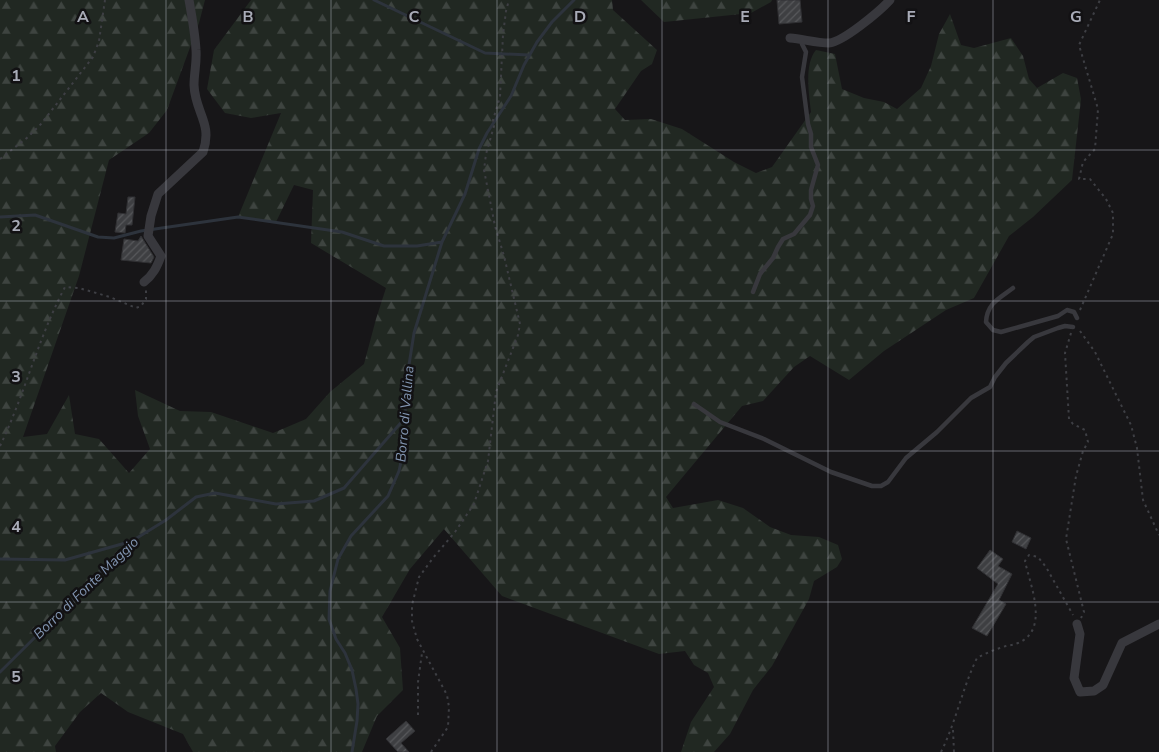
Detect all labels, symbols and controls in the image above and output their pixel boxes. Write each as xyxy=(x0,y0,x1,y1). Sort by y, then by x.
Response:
text: A xyxy=(77,6,89,28)
text: B xyxy=(242,6,254,28)
text: C xyxy=(409,6,420,28)
text: D xyxy=(574,6,586,28)
text: E xyxy=(740,6,750,28)
text: F xyxy=(907,6,916,28)
text: G xyxy=(1070,6,1082,28)
text: 1 xyxy=(11,65,21,87)
text: 2 xyxy=(11,215,21,237)
water label: Borro di Vallina xyxy=(391,365,419,463)
text: 3 xyxy=(11,366,21,388)
text: 4 xyxy=(11,516,21,538)
water label: Borro di Fonte Maggio xyxy=(29,533,143,643)
text: 5 xyxy=(11,666,21,688)

